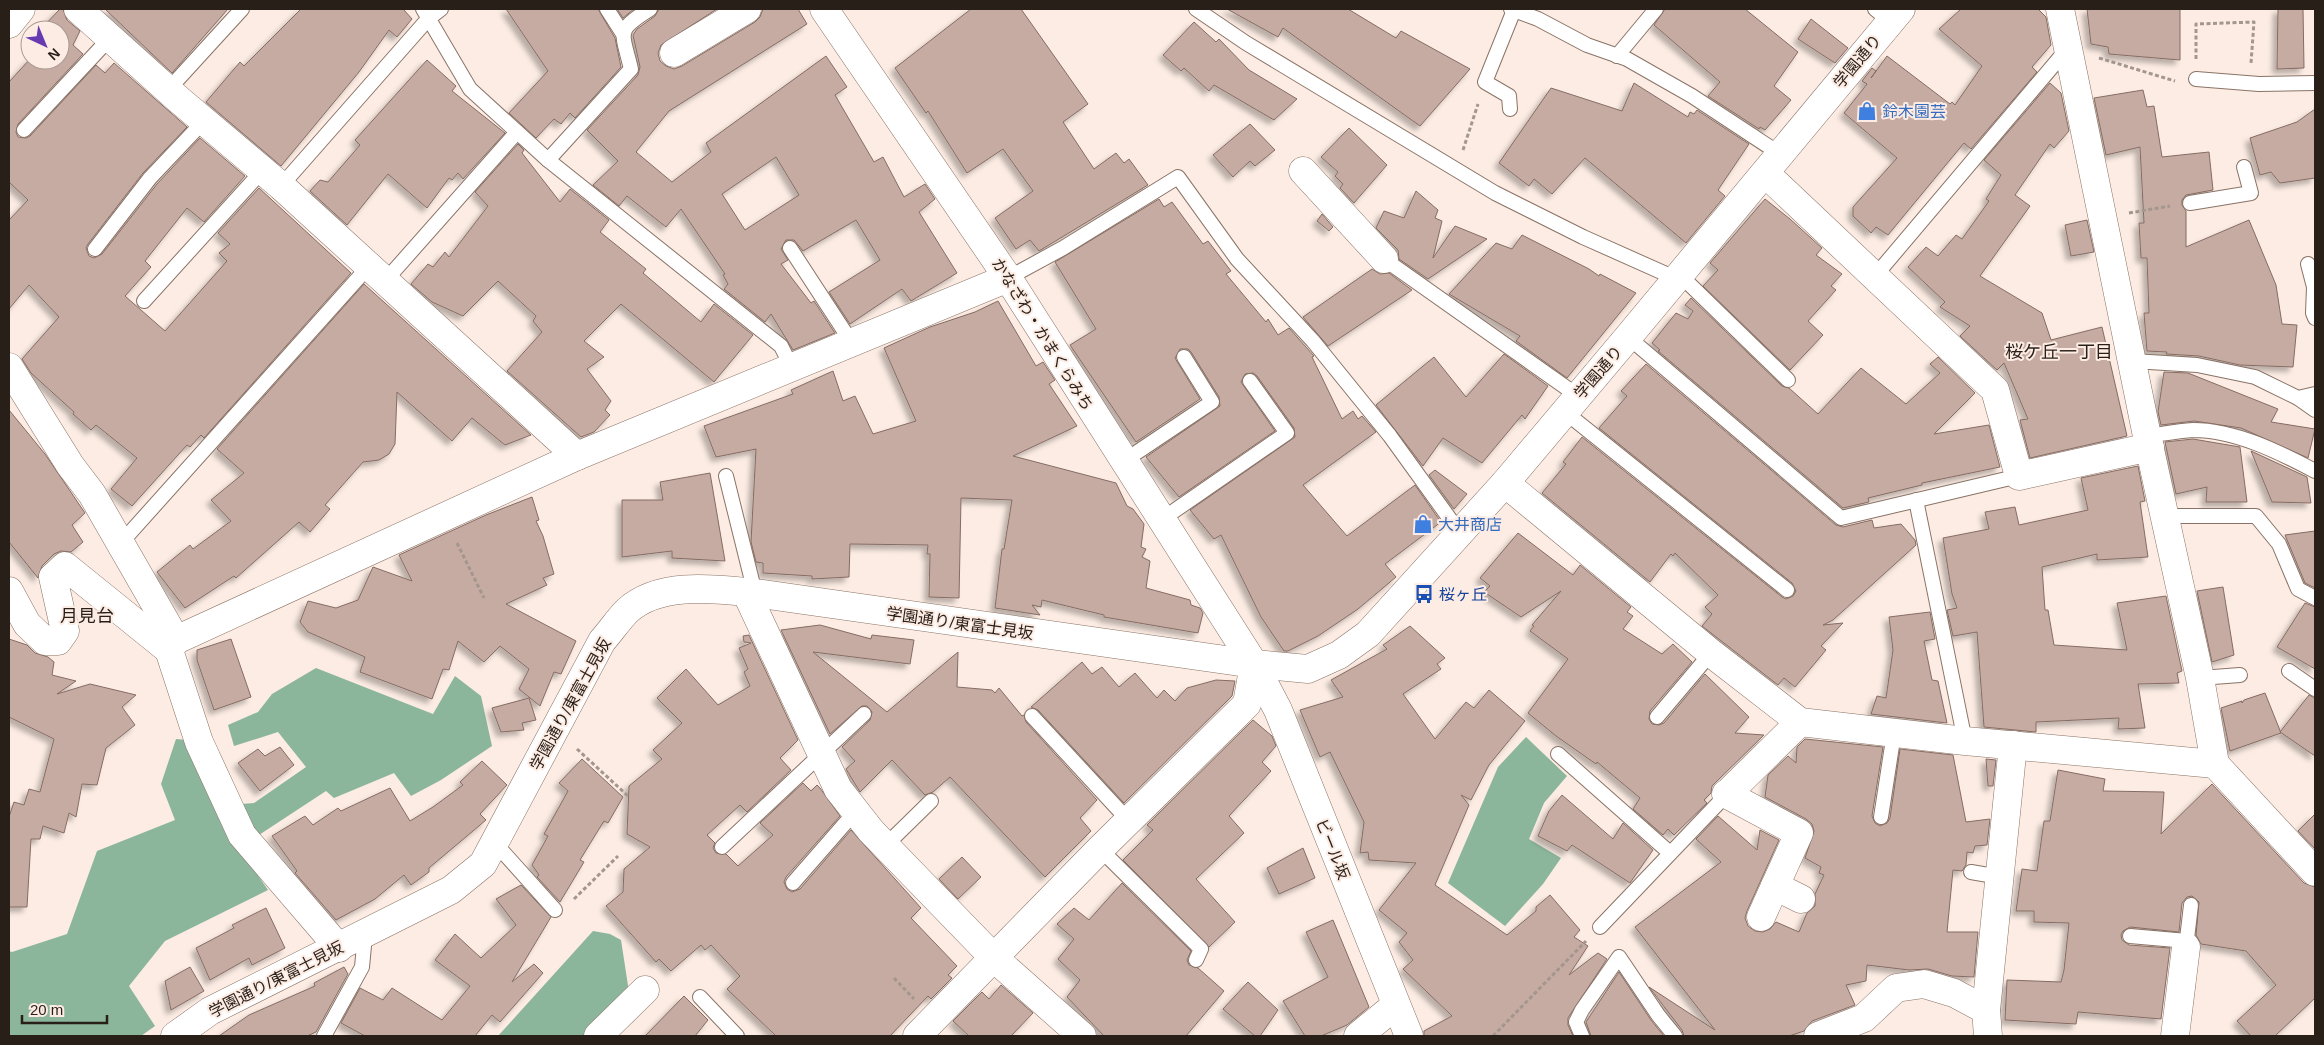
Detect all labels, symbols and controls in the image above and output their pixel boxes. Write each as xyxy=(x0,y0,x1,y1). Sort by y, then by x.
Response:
north arrow xyxy=(20,20,70,70)
street label: 学園通り xyxy=(1830,31,1884,91)
text: N xyxy=(45,45,63,64)
shop icon: 鈴木園芸 xyxy=(1856,100,1878,122)
place label: 鈴木園芸 xyxy=(1882,103,1946,120)
street label: かなざわ・かまくらみち xyxy=(989,255,1096,413)
district label: 桜ケ丘一丁目 xyxy=(2005,342,2113,362)
street label: 学園通り xyxy=(1571,343,1626,402)
shop icon: 大井商店 xyxy=(1412,513,1434,535)
place label: 大井商店 xyxy=(1438,516,1502,533)
bus stop icon: 桜ヶ丘 xyxy=(1413,583,1435,605)
place label: 桜ヶ丘 xyxy=(1439,586,1487,603)
street label: 学園通り/東富士見坂 xyxy=(885,605,1035,642)
district label: 月見台 xyxy=(60,606,114,626)
street label: 学園通り/東富士見坂 xyxy=(527,635,614,773)
street label: ビール坂 xyxy=(1313,816,1352,882)
street label: 学園通り/東富士見坂 xyxy=(206,938,346,1021)
scale bar xyxy=(22,992,108,1024)
text: 20 m xyxy=(30,1001,63,1018)

